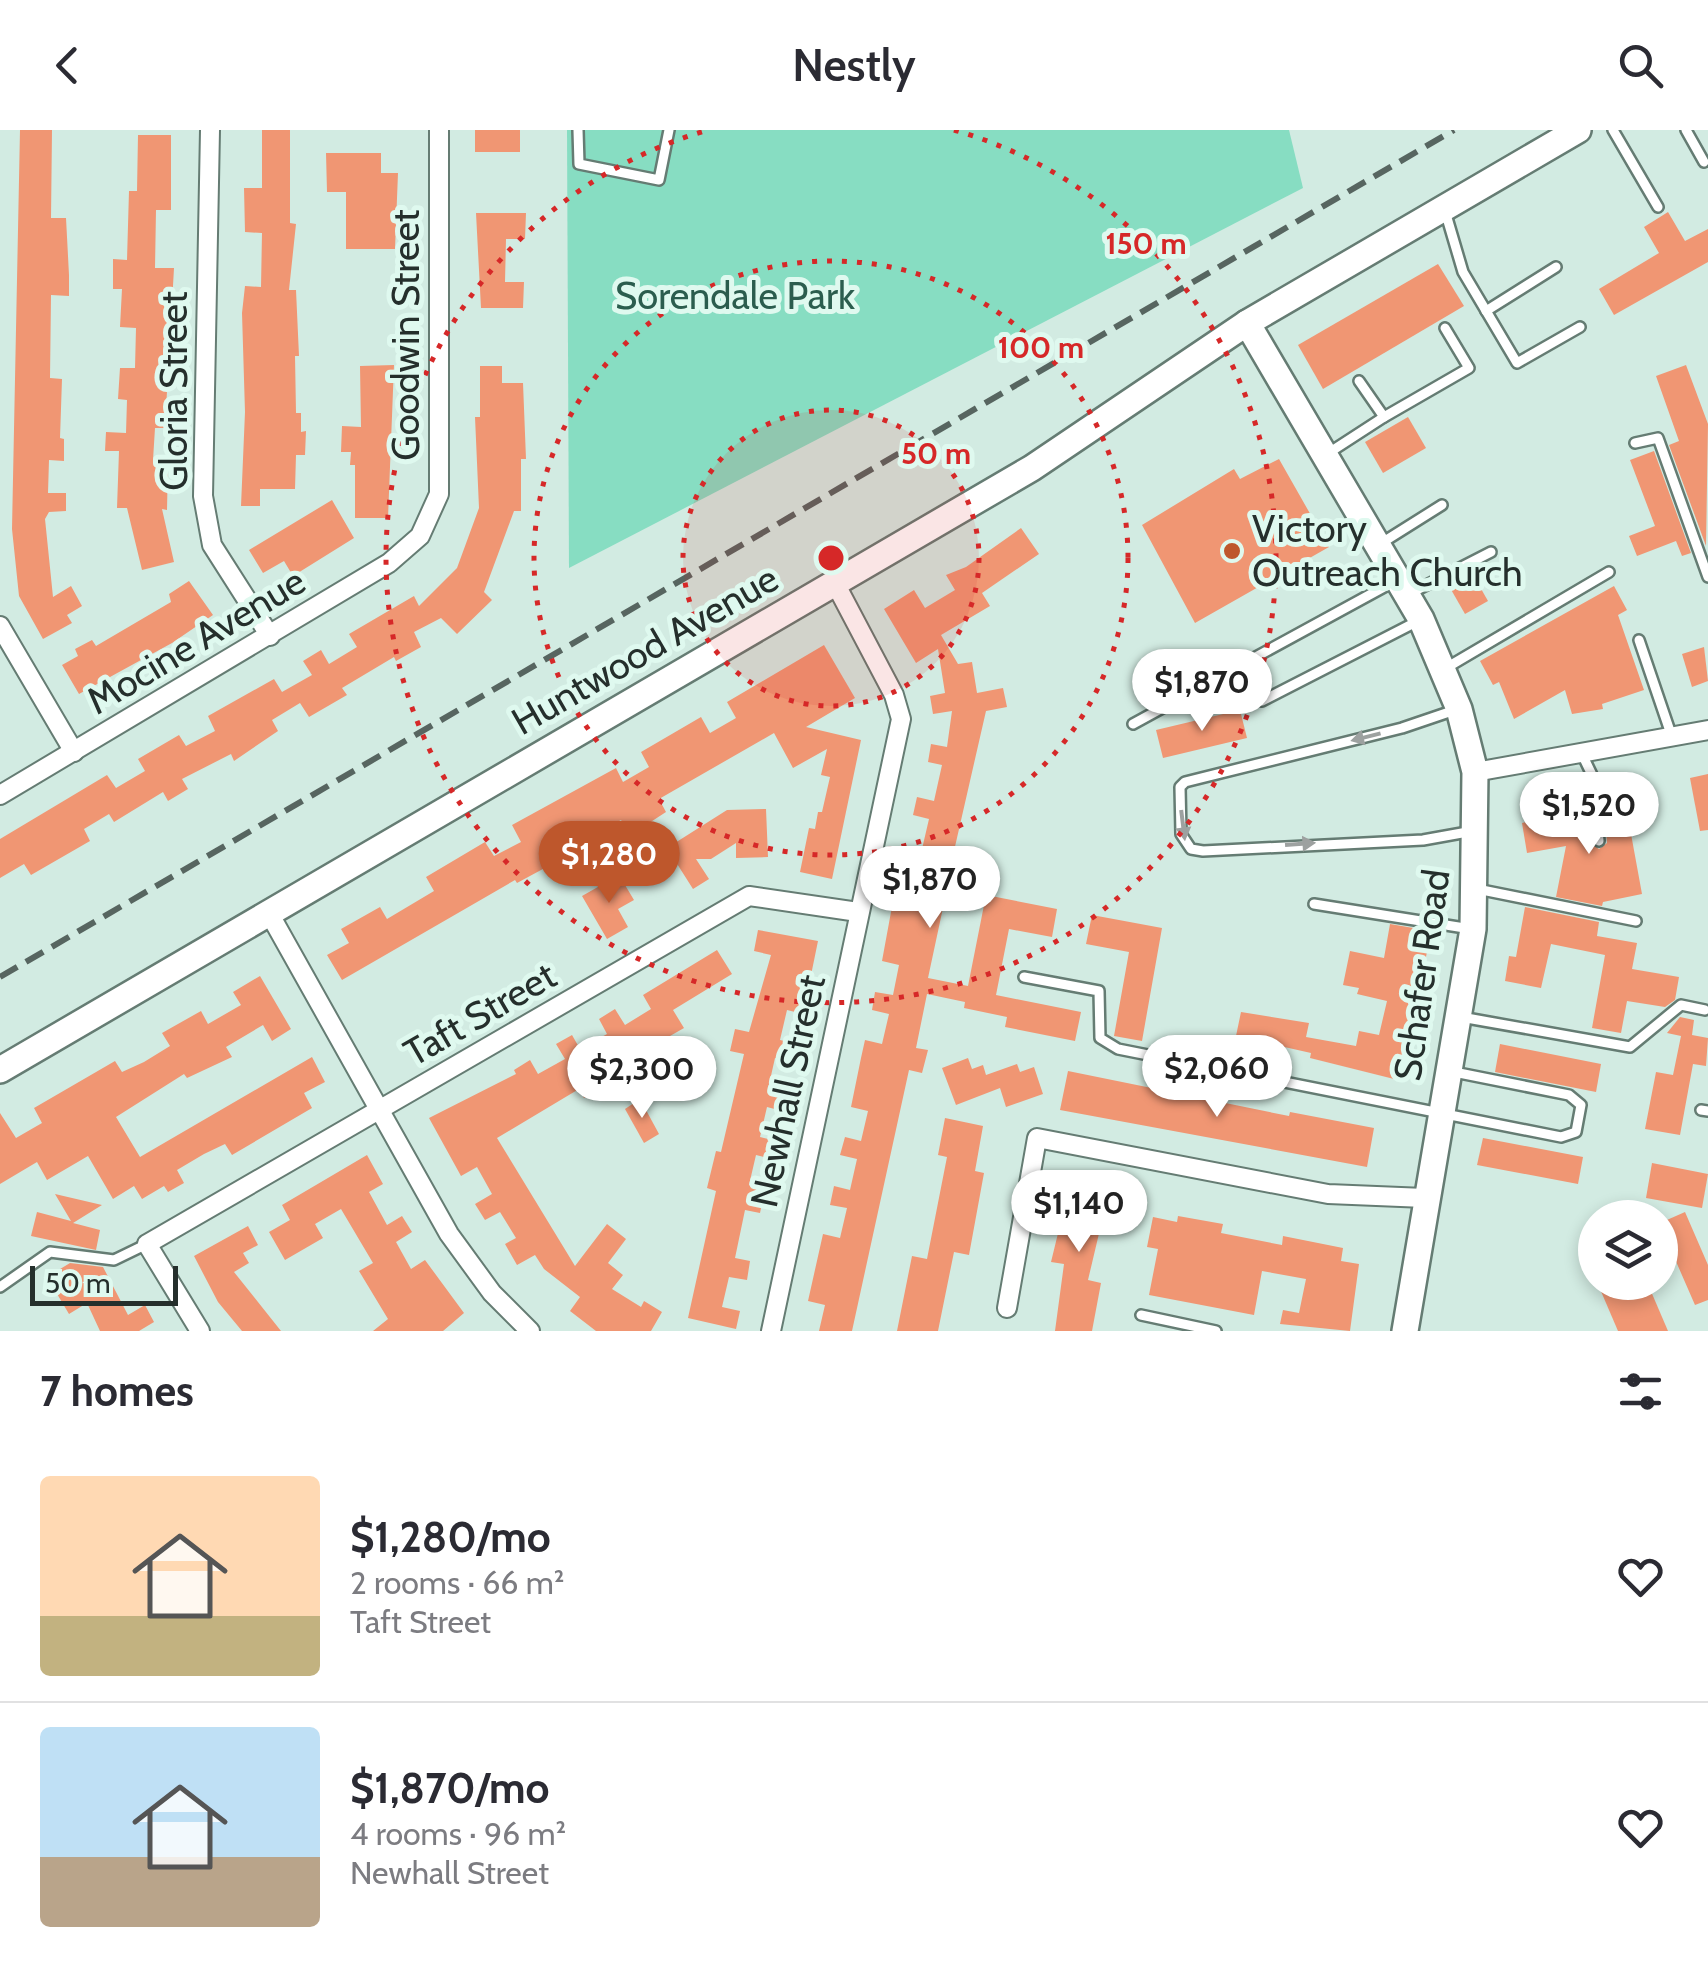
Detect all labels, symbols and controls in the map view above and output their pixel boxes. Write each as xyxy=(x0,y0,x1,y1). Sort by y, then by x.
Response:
icon: back xyxy=(40,38,95,93)
text: Nestly xyxy=(792,38,916,92)
icon: search xyxy=(1613,38,1668,93)
street label: Goodwin Street xyxy=(382,209,429,461)
text: 150 m xyxy=(1105,225,1187,262)
park label: Sorendale Park xyxy=(615,272,855,319)
street label: Gloria Street xyxy=(150,291,197,491)
text: 100 m xyxy=(998,329,1084,366)
text: 50 m xyxy=(901,435,971,472)
place label: Victory Outreach Church xyxy=(1252,505,1523,596)
centre of rings xyxy=(813,540,849,576)
marker: Victory Outreach Church xyxy=(1221,540,1243,562)
street label: Huntwood Avenue xyxy=(503,554,786,745)
street label: Mocine Avenue xyxy=(78,557,313,724)
pin: $1,870 xyxy=(1121,649,1283,734)
text: $1,870 xyxy=(1154,662,1250,701)
one-way arrow xyxy=(1350,730,1381,745)
pin: $1,520 xyxy=(1508,772,1670,857)
text: $1,520 xyxy=(1542,785,1636,824)
one-way arrow xyxy=(1175,810,1191,841)
pin: $1,280 xyxy=(528,821,690,906)
text: $1,280 xyxy=(561,834,657,873)
one-way arrow xyxy=(1285,836,1317,852)
pin: $1,870 xyxy=(849,846,1011,931)
text: $1,870 xyxy=(882,859,978,898)
street label: Schafer Road xyxy=(1383,866,1460,1084)
street label: Taft Street xyxy=(395,951,564,1076)
street label: Newhall Street xyxy=(740,970,835,1211)
pin: $2,060 xyxy=(1136,1035,1298,1120)
pin: $2,300 xyxy=(561,1036,723,1121)
text: $2,060 xyxy=(1164,1048,1270,1087)
text: $2,300 xyxy=(589,1049,695,1088)
pin: $1,140 xyxy=(998,1170,1160,1255)
text: $1,140 xyxy=(1033,1183,1125,1222)
map controls xyxy=(1578,1200,1678,1300)
button: layers xyxy=(1578,1200,1678,1300)
scale bar xyxy=(30,1261,178,1306)
text: 50 m xyxy=(45,1266,111,1300)
icon: filters xyxy=(1613,1364,1668,1419)
text: 7 homes xyxy=(40,1365,194,1417)
text: $1,280/mo xyxy=(350,1511,551,1563)
icon: home xyxy=(120,1516,240,1636)
icon: heart xyxy=(1613,1549,1668,1604)
text: 2 rooms · 66 m² xyxy=(350,1563,564,1602)
text: Taft Street xyxy=(350,1602,491,1641)
text: $1,870/mo xyxy=(350,1762,550,1814)
icon: home xyxy=(120,1767,240,1887)
icon: heart xyxy=(1613,1800,1668,1855)
text: 4 rooms · 96 m² xyxy=(350,1814,566,1853)
text: Newhall Street xyxy=(350,1853,549,1892)

